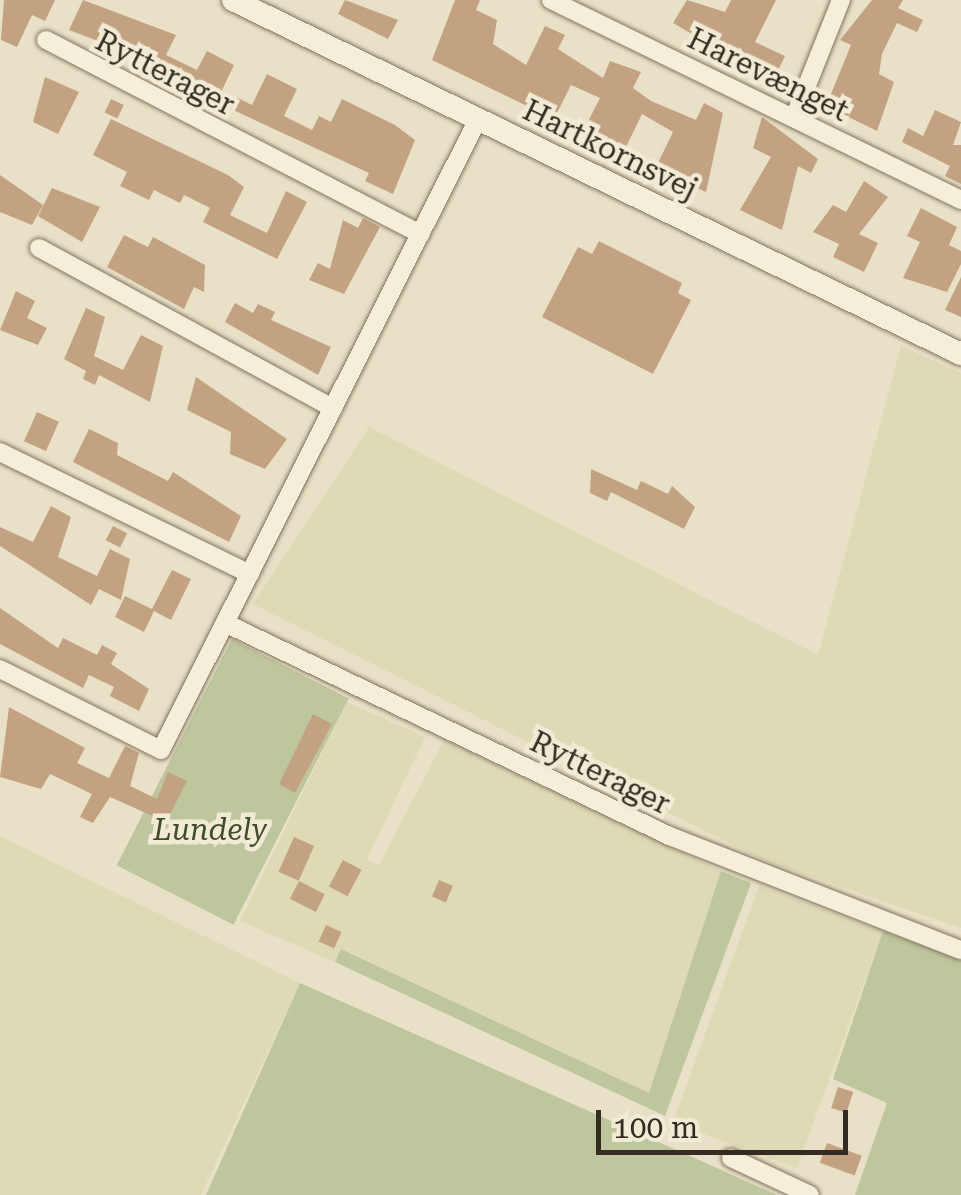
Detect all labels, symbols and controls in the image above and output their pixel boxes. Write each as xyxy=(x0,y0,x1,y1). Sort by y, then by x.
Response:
street label: Harevænget xyxy=(682,21,854,129)
street label: Rytterager xyxy=(90,23,240,123)
street label: Hartkornsvej xyxy=(517,92,703,208)
street label: Rytterager xyxy=(524,724,676,822)
park label: Lundely xyxy=(153,812,267,848)
scale bar xyxy=(601,1090,854,1152)
text: 100 m xyxy=(613,1110,698,1145)

